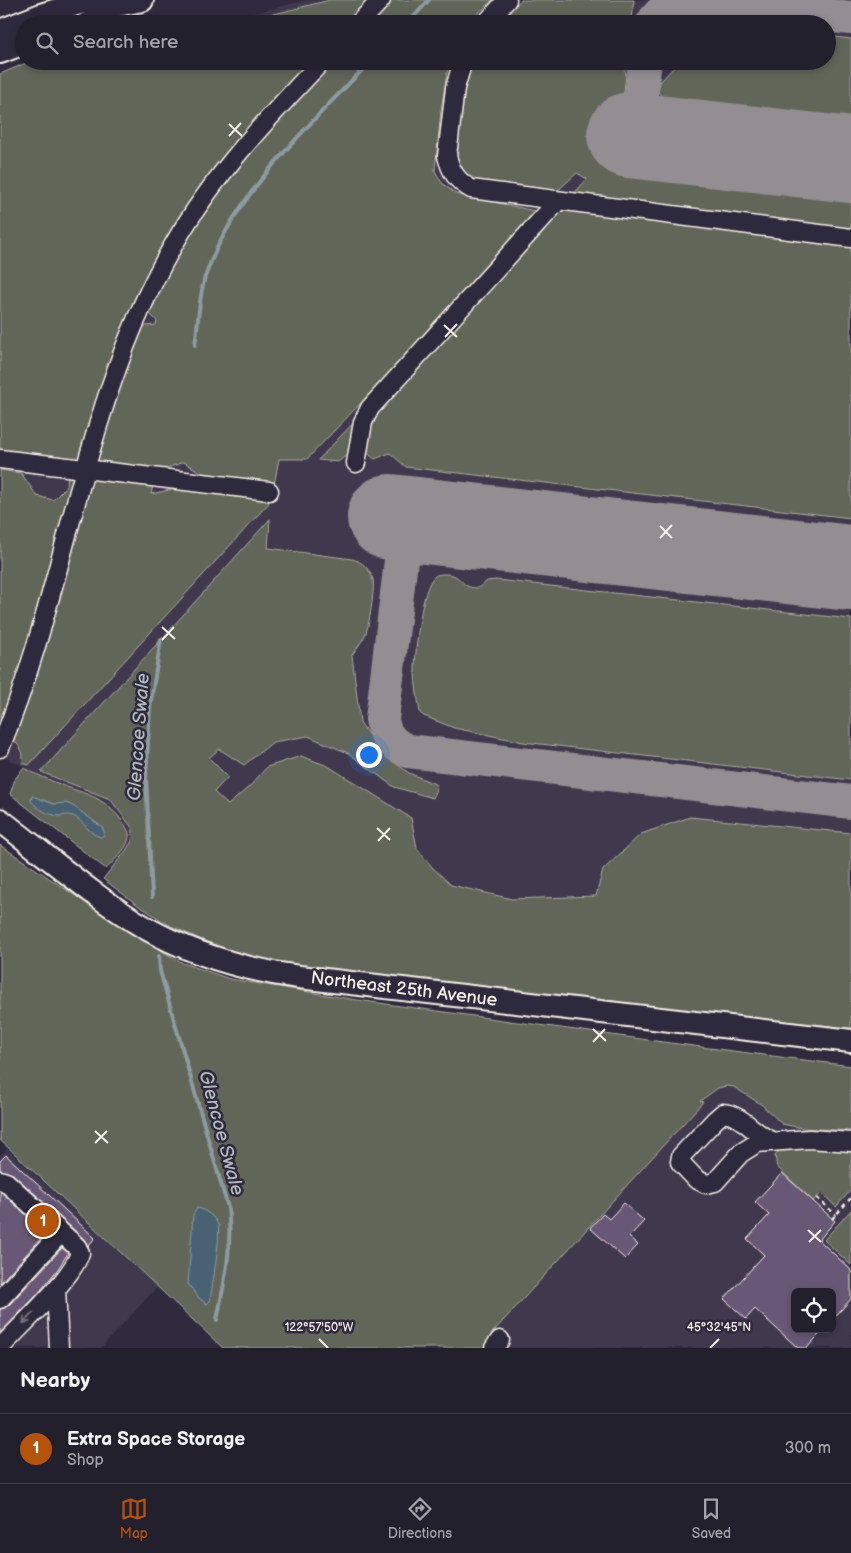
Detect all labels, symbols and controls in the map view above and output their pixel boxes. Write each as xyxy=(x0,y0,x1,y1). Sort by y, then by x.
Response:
search box xyxy=(15,15,836,70)
icon: search xyxy=(33,29,61,57)
text: Search here xyxy=(73,31,178,54)
water label: Glencoe Swale xyxy=(123,672,155,802)
your location xyxy=(356,742,382,768)
street label: Northeast 25th Avenue xyxy=(310,967,499,1011)
water label: Glencoe Swale xyxy=(193,1068,249,1198)
pin: 1 xyxy=(27,1202,59,1240)
map controls xyxy=(791,1288,836,1333)
button: locate xyxy=(791,1288,836,1333)
one-way arrow xyxy=(22,1312,34,1324)
text: 122°57'50"W xyxy=(285,1320,353,1335)
text: 45°32'45"N xyxy=(687,1320,751,1335)
text: Nearby xyxy=(20,1368,90,1393)
text: Extra Space Storage xyxy=(67,1428,245,1451)
text: 1 xyxy=(33,1439,39,1458)
text: 300 m xyxy=(785,1439,831,1458)
text: Shop xyxy=(67,1451,104,1470)
tab: Map xyxy=(120,1495,148,1542)
tab: Directions xyxy=(388,1495,452,1542)
tab: Saved xyxy=(692,1495,731,1542)

